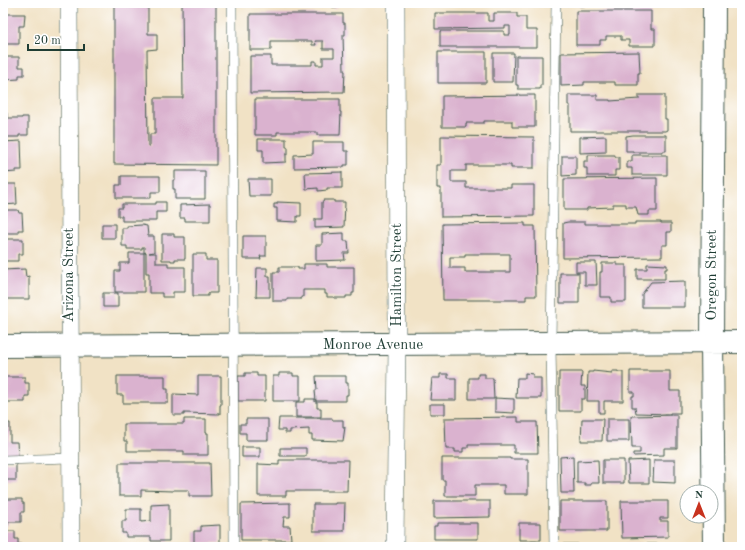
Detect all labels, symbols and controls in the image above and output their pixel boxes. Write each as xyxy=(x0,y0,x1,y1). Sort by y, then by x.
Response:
scale bar xyxy=(28,26,84,52)
text: 20 m xyxy=(34,35,61,47)
street label: Hamilton Street xyxy=(390,223,405,327)
street label: Arizona Street xyxy=(62,227,77,323)
street label: Oregon Street xyxy=(705,229,720,321)
street label: Monroe Avenue xyxy=(323,338,423,353)
north arrow xyxy=(679,484,719,524)
text: N xyxy=(695,490,704,501)

